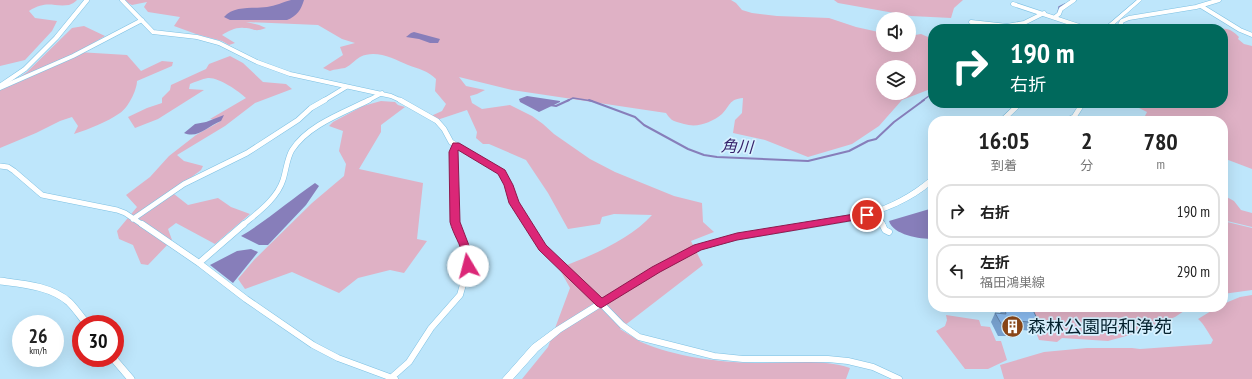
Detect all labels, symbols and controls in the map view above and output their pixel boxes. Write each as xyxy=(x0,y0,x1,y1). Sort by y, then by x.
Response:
map controls xyxy=(876,12,916,100)
button: sound xyxy=(876,12,916,52)
text: 190 m xyxy=(1010,34,1074,71)
icon: right xyxy=(944,40,996,92)
button: layers xyxy=(876,60,916,100)
text: 右折 xyxy=(1010,73,1046,96)
text: 16:05 xyxy=(978,125,1030,156)
text: 2 xyxy=(1081,125,1092,156)
text: 780 xyxy=(1143,126,1178,157)
water label: 角川 xyxy=(720,135,755,157)
text: m xyxy=(1156,156,1165,173)
text: 到着 xyxy=(991,157,1017,174)
text: 分 xyxy=(1080,157,1093,174)
pin xyxy=(850,198,884,232)
icon: right xyxy=(946,200,968,222)
text: 190 m xyxy=(1177,202,1210,221)
text: 右折 xyxy=(980,203,1010,222)
icon: arrive xyxy=(856,204,878,226)
position arrow xyxy=(447,245,489,287)
text: 左折 xyxy=(980,253,1010,272)
icon: left xyxy=(946,260,968,282)
text: 290 m xyxy=(1177,262,1210,281)
text: 福田鴻巣線 xyxy=(980,274,1045,291)
building icon: 森林公園昭和浄苑 xyxy=(999,313,1025,339)
speed limit sign: 30 xyxy=(72,315,124,367)
place label: 森林公園昭和浄苑 xyxy=(1028,315,1172,338)
text: 26 xyxy=(28,323,48,349)
text: km/h xyxy=(29,344,47,357)

